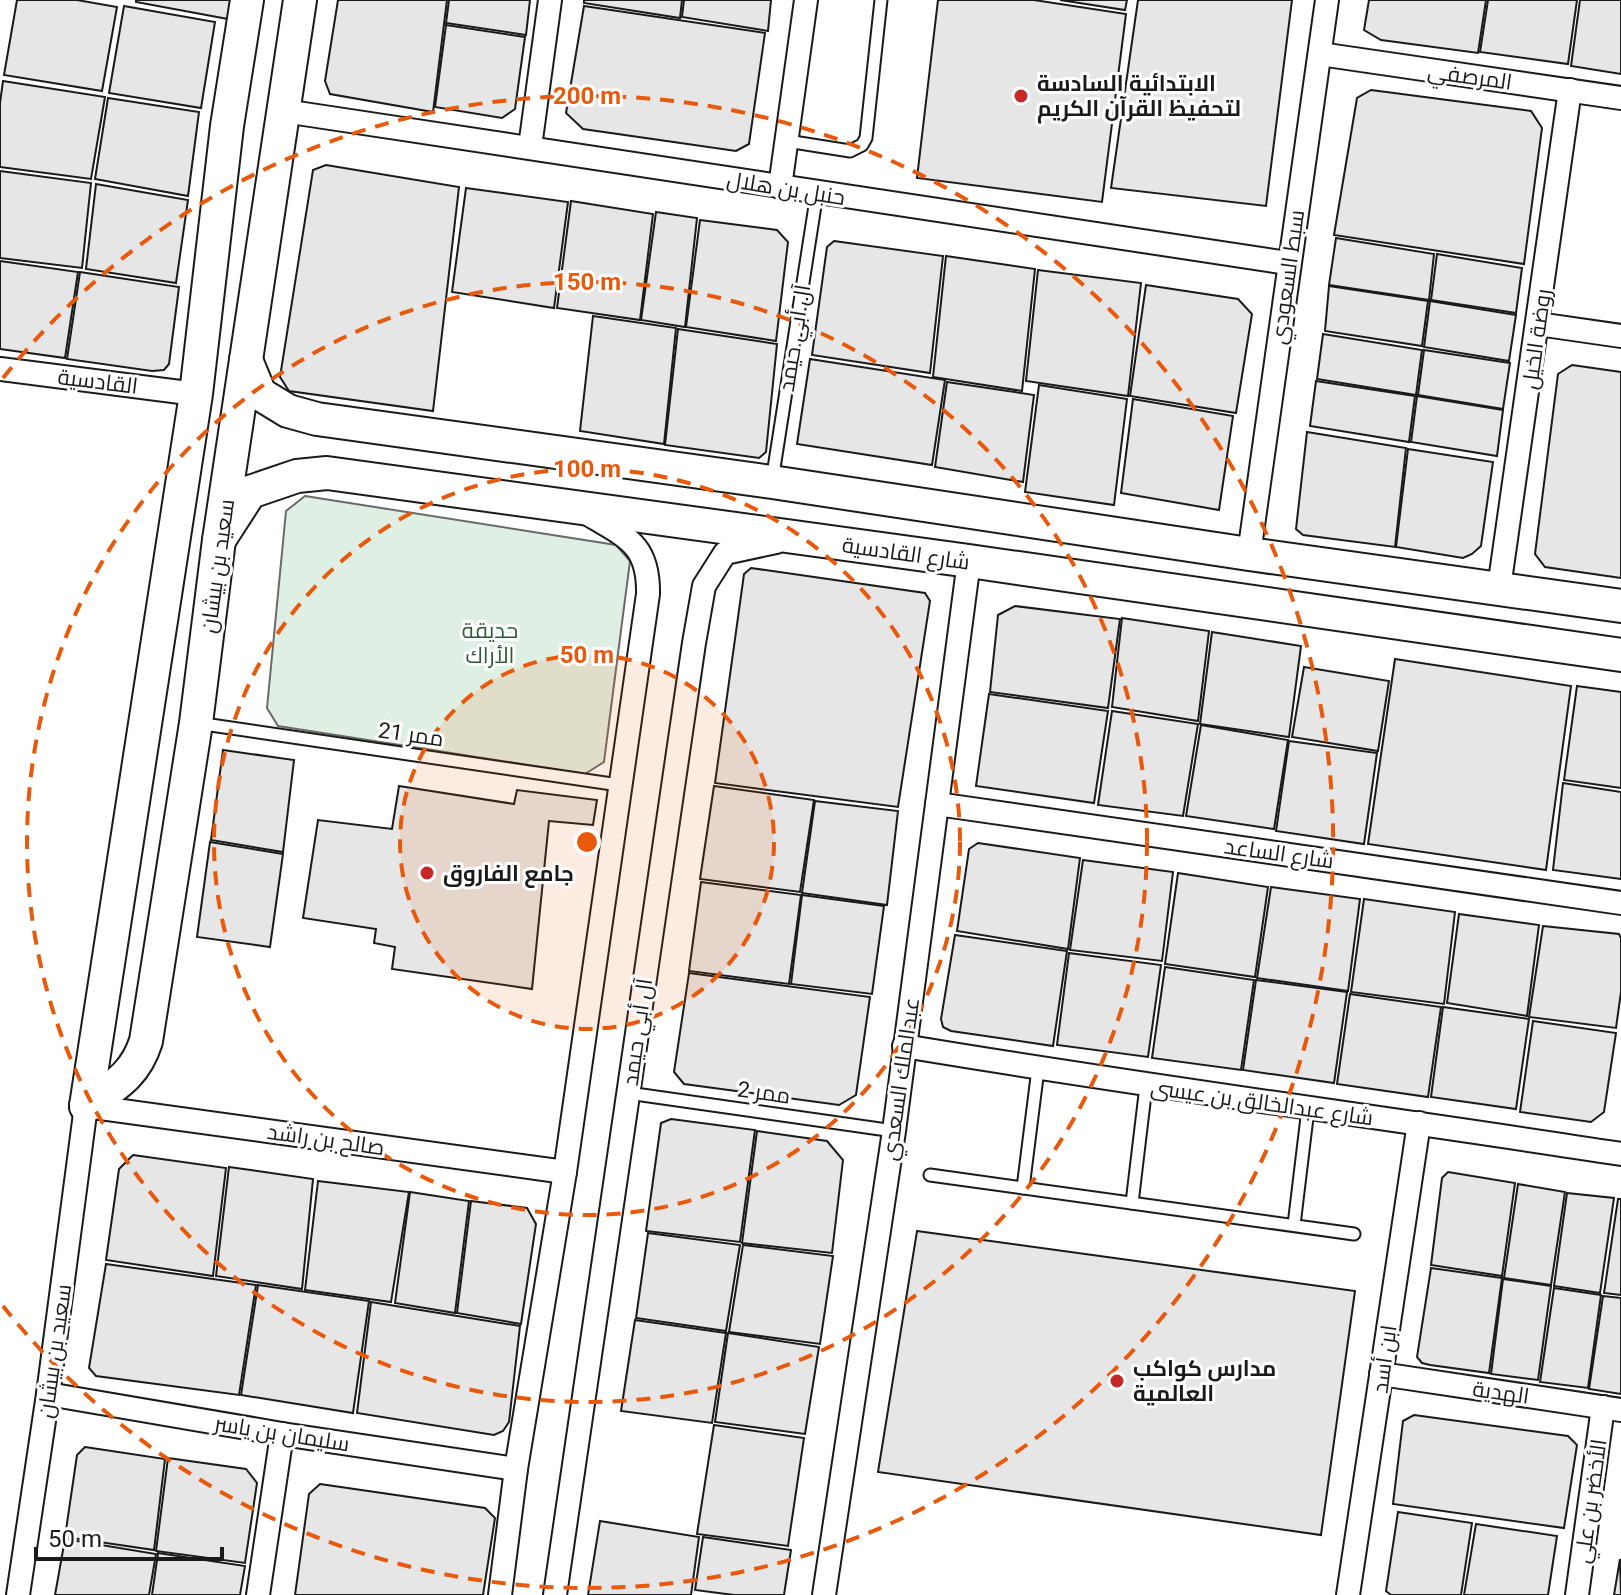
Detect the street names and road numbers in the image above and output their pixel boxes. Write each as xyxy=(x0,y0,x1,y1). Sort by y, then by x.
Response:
street label: المرصفي xyxy=(1426,58,1514,99)
street label: حنبل بن هلال xyxy=(725,167,847,211)
street label: سبط السعودي xyxy=(1266,208,1313,347)
street label: آل أبي حيمد xyxy=(773,283,819,394)
street label: روضة الخيل xyxy=(1517,287,1557,391)
street label: القادسية xyxy=(56,364,139,399)
street label: سعيد بن بيشان xyxy=(196,497,240,635)
street label: شارع القادسية xyxy=(840,532,971,577)
street label: ممر 21 xyxy=(377,718,445,751)
street label: شارع الساعد xyxy=(1222,833,1335,876)
street label: آل أبي حيمد xyxy=(617,977,661,1088)
street label: عبدالملك السعدي xyxy=(877,996,928,1163)
street label: شارع عبدالخالق بن عيسى xyxy=(1149,1074,1375,1132)
street label: ممر 2 xyxy=(736,1076,792,1109)
street label: صالح بن راشد xyxy=(265,1119,386,1162)
street label: سعيد بن بيشان xyxy=(33,1282,77,1420)
street label: ابن أسد xyxy=(1366,1323,1403,1395)
street label: الهدية xyxy=(1471,1376,1531,1410)
street label: سليمان بن ياسر xyxy=(210,1410,351,1457)
street label: الأخضر بن علي xyxy=(1569,1437,1616,1565)

